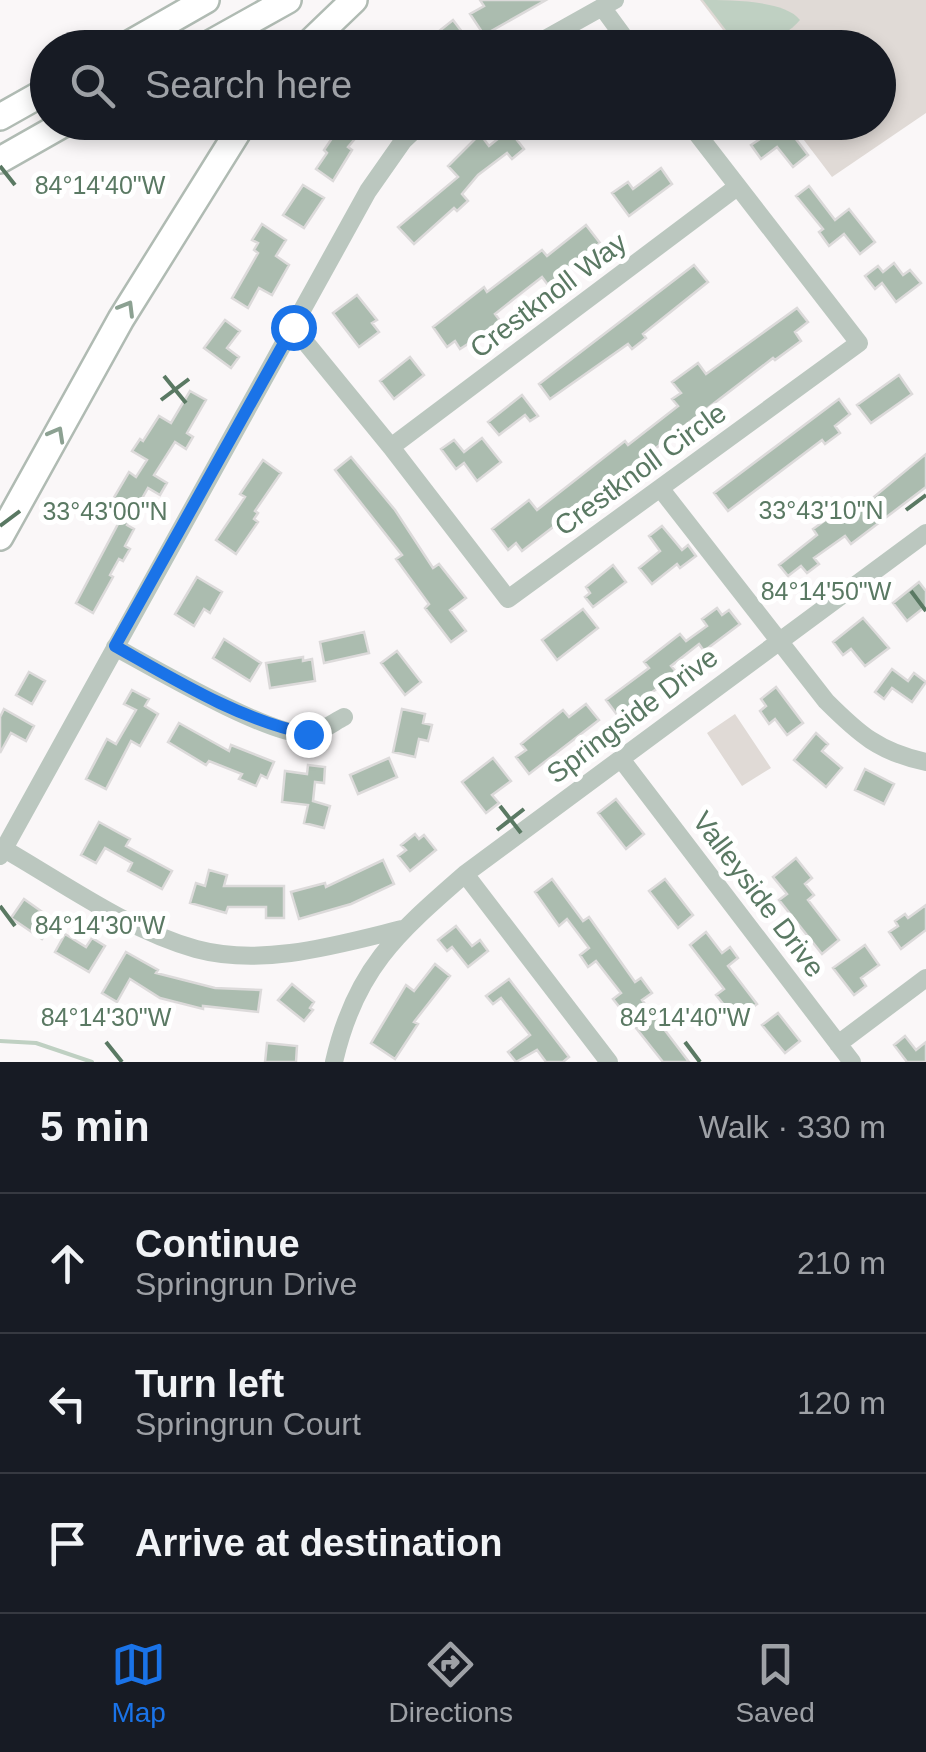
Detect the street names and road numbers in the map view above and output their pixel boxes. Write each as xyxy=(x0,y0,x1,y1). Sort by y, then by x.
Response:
street label: Crestknoll Way xyxy=(464,227,632,364)
street label: Crestknoll Circle xyxy=(549,397,732,542)
street label: Springside Drive xyxy=(541,641,724,790)
street label: Valleyside Drive xyxy=(686,806,831,983)

